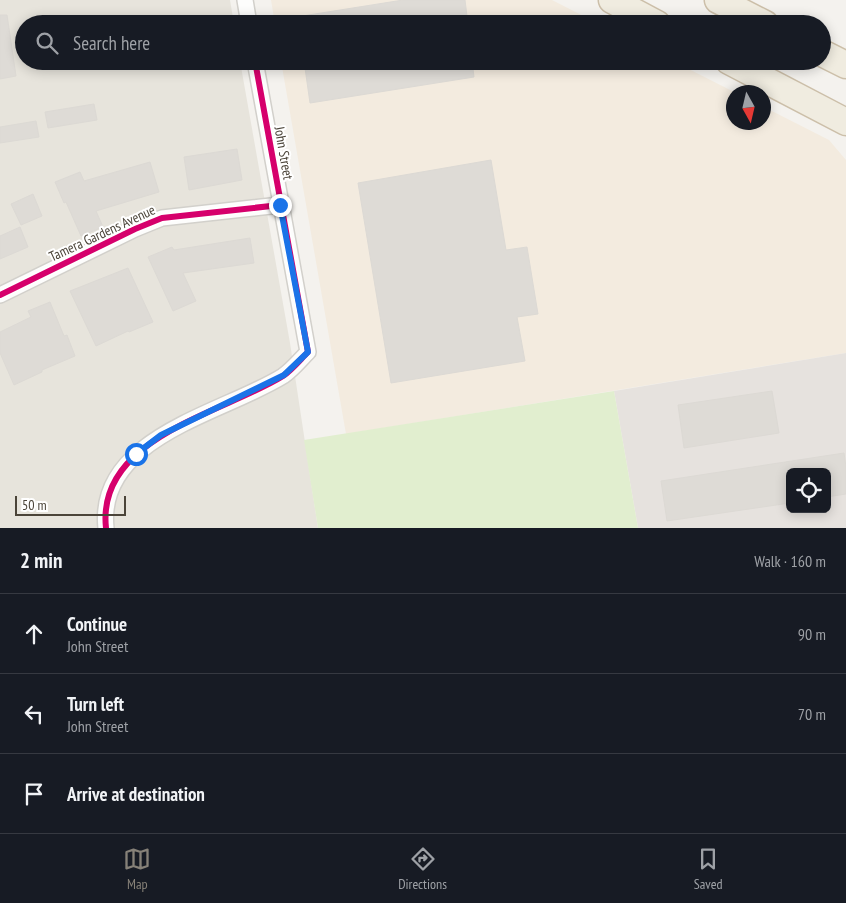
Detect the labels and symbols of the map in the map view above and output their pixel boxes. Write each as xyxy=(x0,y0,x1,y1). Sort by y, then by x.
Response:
north arrow xyxy=(726,85,771,130)
street label: John Street xyxy=(270,124,298,181)
route end xyxy=(269,194,292,217)
street label: Tamera Gardens Avenue xyxy=(46,200,158,265)
route start xyxy=(125,443,148,466)
scale bar xyxy=(15,493,126,516)

